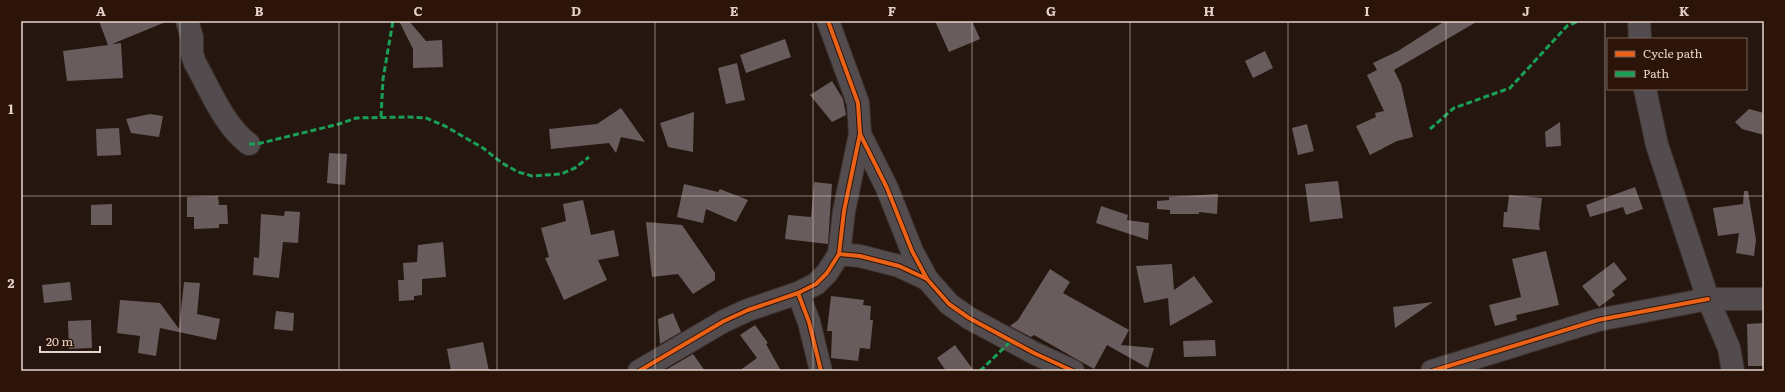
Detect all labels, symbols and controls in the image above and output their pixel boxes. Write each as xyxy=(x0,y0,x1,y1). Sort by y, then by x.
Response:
text: A xyxy=(96,1,106,20)
text: B xyxy=(255,1,264,20)
text: C xyxy=(413,1,423,20)
text: D xyxy=(571,1,581,20)
text: E xyxy=(730,1,739,20)
text: F xyxy=(888,1,896,20)
text: G xyxy=(1046,1,1056,20)
text: H xyxy=(1204,1,1215,20)
text: I xyxy=(1364,1,1370,20)
text: J xyxy=(1522,1,1530,20)
text: K xyxy=(1679,1,1690,20)
legend xyxy=(1607,38,1747,90)
text: Cycle path xyxy=(1643,44,1703,62)
text: Path xyxy=(1643,64,1669,82)
text: 1 xyxy=(8,99,14,118)
text: 2 xyxy=(8,273,15,292)
scale bar xyxy=(40,328,100,354)
text: 20 m xyxy=(46,332,73,350)

